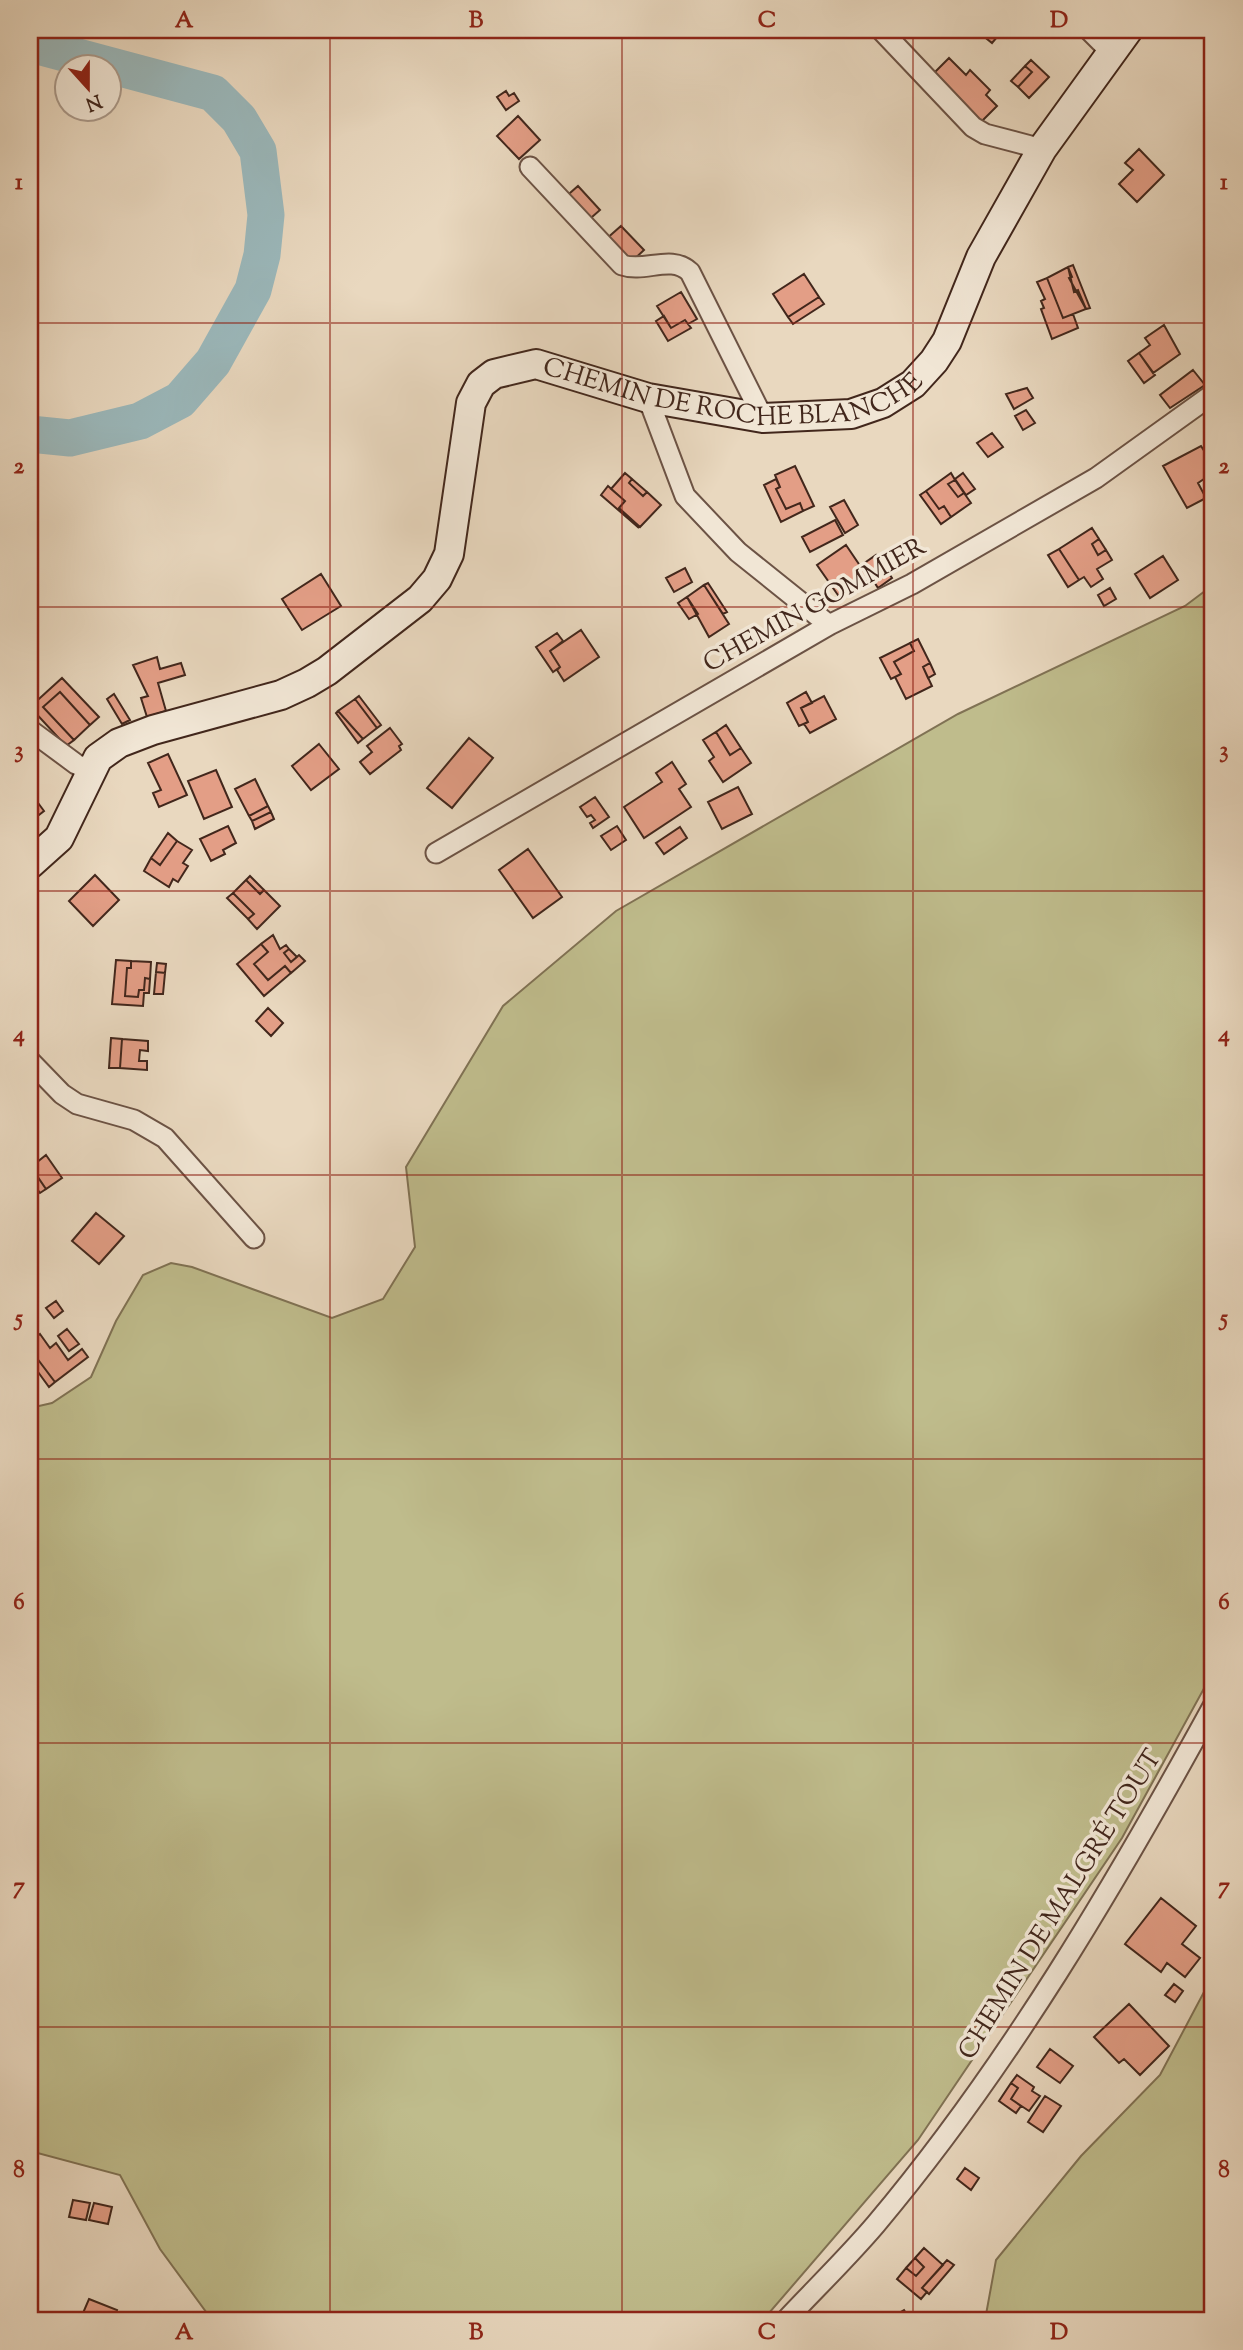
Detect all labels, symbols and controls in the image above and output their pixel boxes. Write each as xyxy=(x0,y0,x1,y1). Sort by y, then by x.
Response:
text: A xyxy=(175,5,194,38)
text: B xyxy=(469,5,484,38)
text: C xyxy=(758,5,776,38)
text: D xyxy=(1050,5,1068,38)
north arrow xyxy=(52,52,122,122)
text: N xyxy=(81,86,105,117)
text: 1 xyxy=(15,167,23,200)
text: 1 xyxy=(1220,167,1228,200)
street label: CHEMIN DE ROCHE BLANCHE xyxy=(532,348,924,386)
text: CHEMIN DE ROCHE BLANCHE xyxy=(538,349,933,437)
text: 2 xyxy=(14,451,25,484)
text: 2 xyxy=(1219,451,1230,484)
street label: CHEMIN GOMMIER xyxy=(697,529,933,683)
text: 3 xyxy=(14,735,24,768)
text: 3 xyxy=(1219,735,1229,768)
text: 4 xyxy=(12,1019,25,1052)
text: 4 xyxy=(1217,1019,1230,1052)
text: 5 xyxy=(13,1303,23,1336)
text: 5 xyxy=(1218,1303,1228,1336)
text: 6 xyxy=(13,1587,25,1620)
text: 6 xyxy=(1218,1587,1230,1620)
street label: CHEMIN DE MALGRÉ TOUT xyxy=(950,1743,1172,2067)
text: 7 xyxy=(13,1871,25,1904)
text: 7 xyxy=(1218,1871,1230,1904)
text: 8 xyxy=(13,2155,25,2188)
text: 8 xyxy=(1218,2155,1230,2188)
text: A xyxy=(175,2317,194,2350)
text: B xyxy=(469,2317,484,2350)
text: C xyxy=(758,2317,776,2350)
text: D xyxy=(1050,2317,1068,2350)

